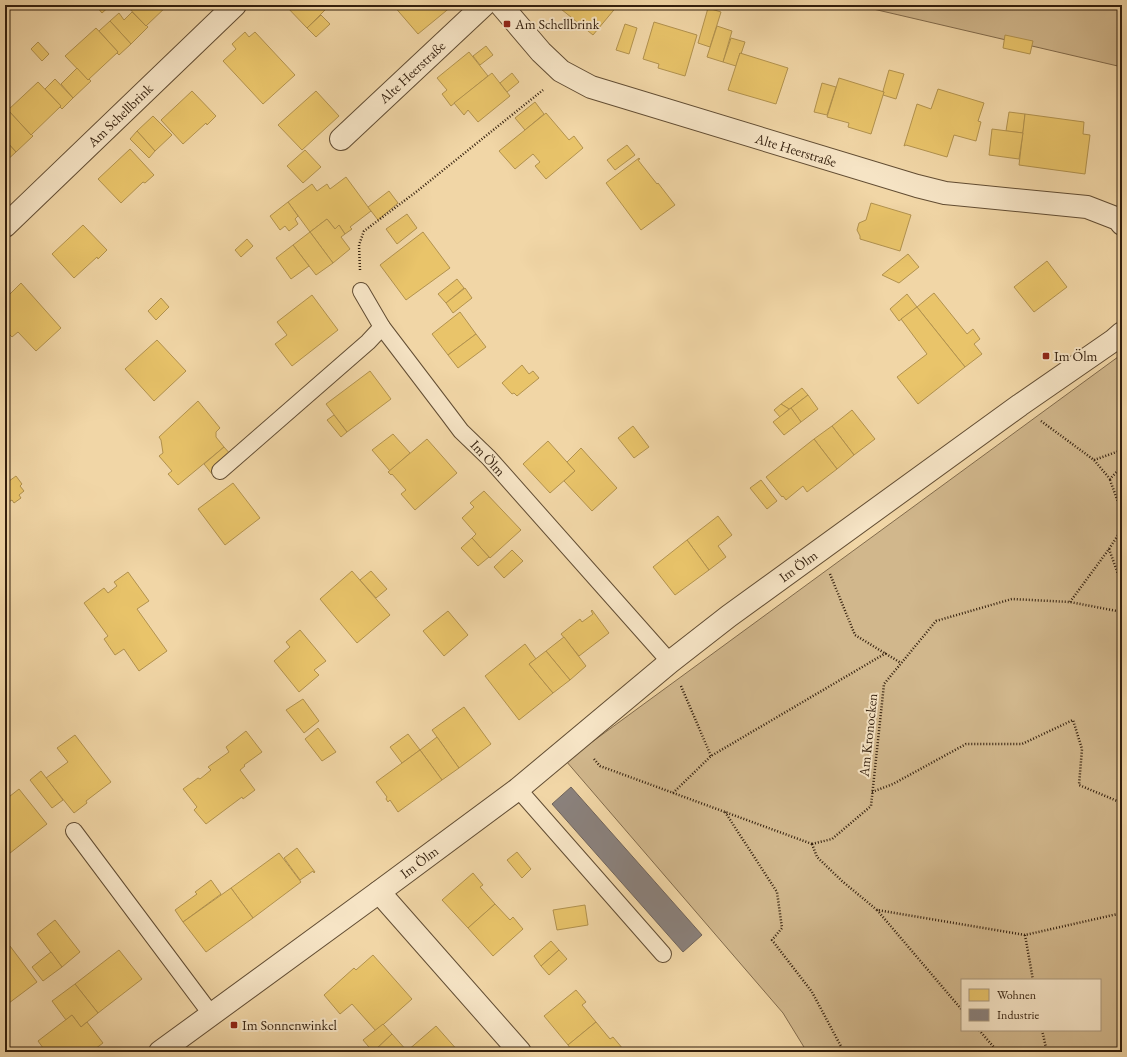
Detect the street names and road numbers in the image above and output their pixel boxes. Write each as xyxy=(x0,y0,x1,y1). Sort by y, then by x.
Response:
street label: Alte Heerstraße xyxy=(374,36,449,108)
street label: Am Schellbrink xyxy=(83,79,157,151)
street label: Alte Heerstraße xyxy=(752,129,839,171)
street label: Im Ölm xyxy=(467,436,509,480)
street label: Im Ölm xyxy=(775,546,821,586)
street label: Am Kronocken xyxy=(855,692,881,779)
street label: Im Ölm xyxy=(396,842,442,882)

